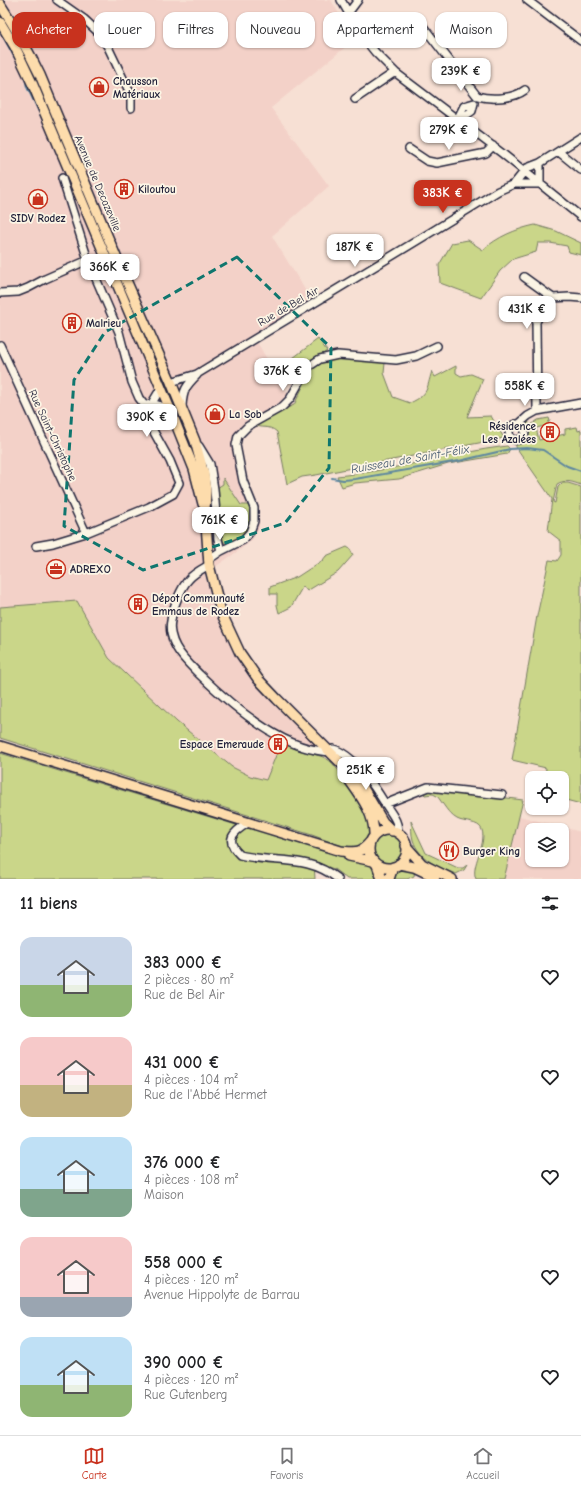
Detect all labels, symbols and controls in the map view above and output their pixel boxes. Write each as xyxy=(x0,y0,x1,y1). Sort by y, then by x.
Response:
chip: Acheter xyxy=(12,12,86,48)
chip: Louer xyxy=(94,12,155,48)
chip: Filtres xyxy=(163,12,228,48)
chip: Nouveau xyxy=(236,12,315,48)
chip: Appartement xyxy=(323,12,427,48)
chip: Maison xyxy=(435,12,507,48)
pin: 239K € xyxy=(428,58,494,92)
text: 239K € xyxy=(441,63,481,78)
place label: Chausson Matériaux xyxy=(113,75,161,101)
shop icon: Chausson Matériaux xyxy=(88,76,110,98)
pin: 279K € xyxy=(416,117,482,151)
text: 279K € xyxy=(429,122,469,137)
street label: Avenue de Decazeville xyxy=(71,133,124,234)
building icon: Kiloutou xyxy=(113,178,135,200)
pin: 383K € xyxy=(410,180,476,214)
place label: Kiloutou xyxy=(138,183,176,196)
text: 383K € xyxy=(423,185,463,200)
shop icon: SIDV Rodez xyxy=(27,188,49,210)
place label: SIDV Rodez xyxy=(11,212,66,225)
pin: 187K € xyxy=(322,234,388,268)
text: 187K € xyxy=(336,239,374,254)
pin: 366K € xyxy=(77,254,143,288)
text: 366K € xyxy=(90,259,130,274)
street label: Rue de Bel Air xyxy=(256,283,322,329)
pin: 431K € xyxy=(494,296,560,330)
text: 431K € xyxy=(508,301,546,316)
building icon: Malrieu xyxy=(61,312,83,334)
place label: Malrieu xyxy=(86,317,121,330)
pin: 376K € xyxy=(250,358,316,392)
text: 376K € xyxy=(263,363,303,378)
pin: 558K € xyxy=(492,373,558,407)
text: 558K € xyxy=(504,378,546,393)
street label: Rue Saint-Christophe xyxy=(26,387,80,483)
shop icon: La Sob xyxy=(204,403,226,425)
pin: 390K € xyxy=(114,404,180,438)
place label: La Sob xyxy=(229,408,262,421)
text: 390K € xyxy=(126,409,168,424)
place label: Résidence Les Azalées xyxy=(482,420,537,446)
building icon: Résidence Les Azalées xyxy=(539,421,561,443)
water label: Ruisseau de Saint-Félix xyxy=(350,441,471,476)
pin: 761K € xyxy=(187,507,253,541)
text: 761K € xyxy=(201,512,239,527)
office icon: ADREXO xyxy=(45,558,67,580)
place label: ADREXO xyxy=(70,563,111,576)
place label: Dépot Communauté Emmaus de Rodez xyxy=(152,592,245,618)
building icon: Dépot Communauté Emmaus de Rodez xyxy=(127,593,149,615)
building icon: Espace Emeraude xyxy=(267,733,289,755)
place label: Espace Emeraude xyxy=(180,738,265,751)
pin: 251K € xyxy=(333,757,399,791)
text: 251K € xyxy=(346,762,386,777)
map controls xyxy=(525,771,569,867)
button: locate xyxy=(525,771,569,815)
button: layers xyxy=(525,823,569,867)
restaurant icon: Burger King xyxy=(438,840,460,862)
place label: Burger King xyxy=(463,845,520,858)
icon: filters xyxy=(539,892,561,914)
text: 11 biens xyxy=(20,894,77,913)
icon: home xyxy=(52,953,100,1001)
text: 383 000 € xyxy=(144,953,222,972)
icon: heart xyxy=(539,966,561,988)
text: 2 pièces · 80 m² xyxy=(144,972,234,987)
text: Rue de Bel Air xyxy=(144,987,224,1002)
icon: home xyxy=(52,1053,100,1101)
text: 431 000 € xyxy=(144,1053,220,1072)
icon: heart xyxy=(539,1066,561,1088)
text: 4 pièces · 104 m² xyxy=(144,1072,238,1087)
text: Rue de l'Abbé Hermet xyxy=(144,1087,267,1102)
icon: home xyxy=(52,1153,100,1201)
text: 376 000 € xyxy=(144,1153,221,1172)
icon: heart xyxy=(539,1166,561,1188)
text: 4 pièces · 108 m² xyxy=(144,1172,238,1187)
text: Maison xyxy=(144,1187,184,1202)
icon: home xyxy=(52,1253,100,1301)
text: 558 000 € xyxy=(144,1253,224,1272)
icon: heart xyxy=(539,1266,561,1288)
text: 4 pièces · 120 m² xyxy=(144,1272,238,1287)
text: Avenue Hippolyte de Barrau xyxy=(144,1287,300,1302)
icon: home xyxy=(52,1353,100,1401)
text: 390 000 € xyxy=(144,1353,224,1372)
icon: heart xyxy=(539,1366,561,1388)
text: 4 pièces · 120 m² xyxy=(144,1372,238,1387)
text: Rue Gutenberg xyxy=(144,1387,227,1402)
tab: Carte xyxy=(82,1445,107,1482)
tab: Favoris xyxy=(270,1445,303,1482)
tab: Accueil xyxy=(466,1445,499,1482)

